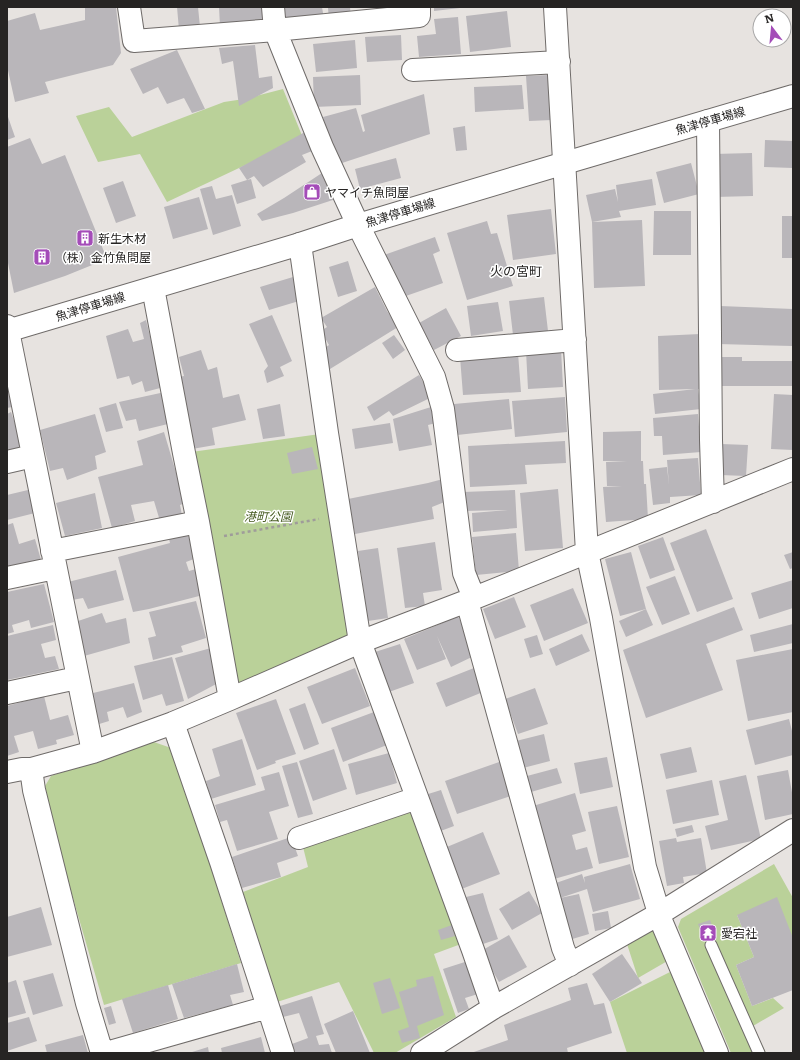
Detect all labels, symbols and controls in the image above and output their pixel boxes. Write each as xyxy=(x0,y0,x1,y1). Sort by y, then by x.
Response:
north arrow xyxy=(752,8,792,48)
text: N xyxy=(762,8,776,26)
street label: 魚津停車場線 xyxy=(673,101,747,139)
shop icon: ヤマイチ魚問屋 xyxy=(302,182,322,202)
place label: ヤマイチ魚問屋 xyxy=(325,183,409,201)
street label: 魚津停車場線 xyxy=(363,193,437,231)
building icon: 新生木材 xyxy=(75,228,95,248)
place label: 新生木材 xyxy=(98,229,146,247)
building icon: （株）金竹魚問屋 xyxy=(32,247,52,267)
place label: （株）金竹魚問屋 xyxy=(55,248,151,266)
district label: 火の宮町 xyxy=(490,261,542,280)
street label: 魚津停車場線 xyxy=(53,287,127,325)
park label: 港町公園 xyxy=(244,507,294,525)
temple icon: 愛宕社 xyxy=(698,923,718,943)
place label: 愛宕社 xyxy=(721,924,757,942)

